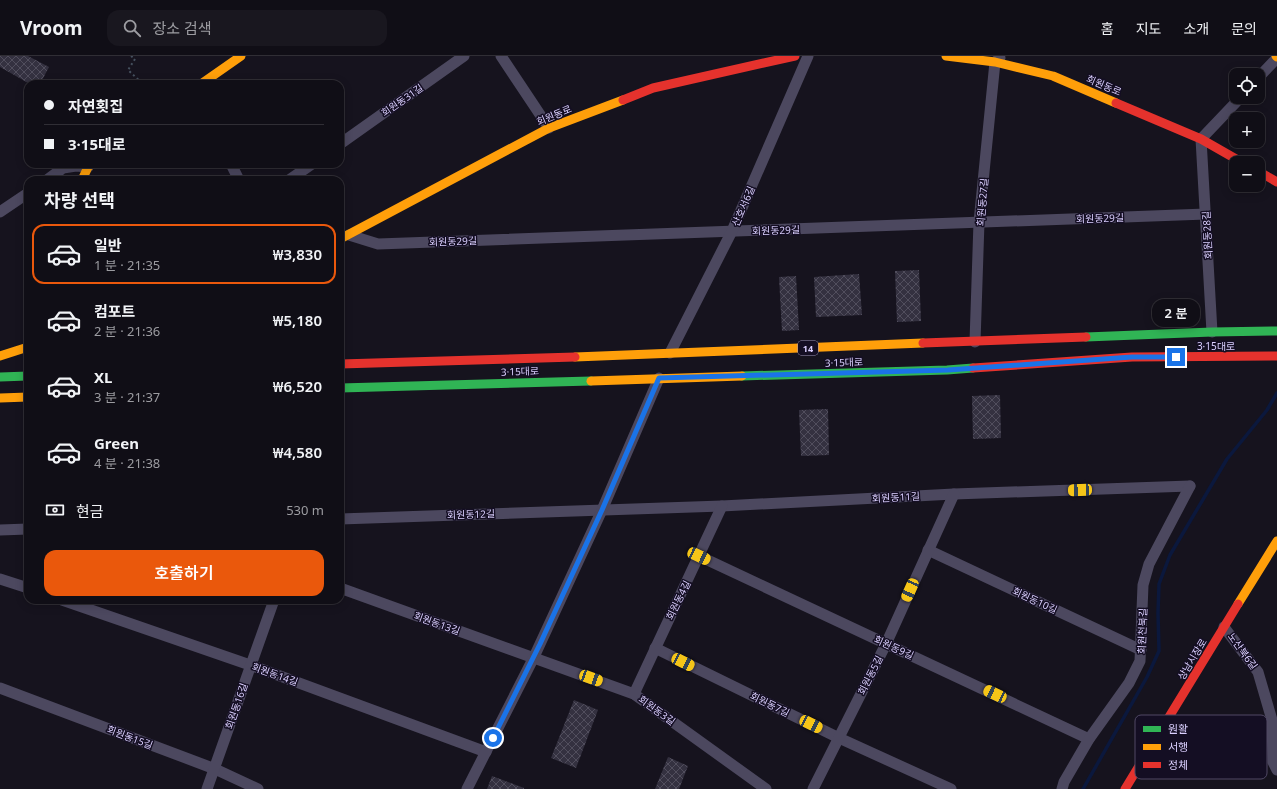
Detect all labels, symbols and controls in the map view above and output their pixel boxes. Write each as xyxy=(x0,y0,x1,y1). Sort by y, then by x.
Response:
search box xyxy=(107,10,387,46)
text: Vroom xyxy=(20,15,83,41)
icon: search xyxy=(121,17,143,39)
text: 장소 검색 xyxy=(153,18,212,38)
text: 홈 xyxy=(1101,19,1114,38)
text: 지도 xyxy=(1136,19,1161,38)
text: 소개 xyxy=(1183,19,1209,38)
text: 문의 xyxy=(1231,19,1257,38)
map controls xyxy=(1229,68,1265,192)
button: locate xyxy=(1229,68,1265,104)
street label: 회원동로 xyxy=(1084,71,1124,99)
street label: 회원동31길 xyxy=(378,80,426,120)
text: 자연횟집 xyxy=(68,96,123,116)
street label: 회원동로 xyxy=(534,101,574,129)
button: + xyxy=(1229,112,1265,148)
text: 3·15대로 xyxy=(68,134,126,154)
button: − xyxy=(1229,156,1265,192)
street label: 회원동27길 xyxy=(973,177,991,227)
street label: 산호서6길 xyxy=(728,184,758,228)
text: 차량 선택 xyxy=(44,188,115,212)
street label: 회원동29길 xyxy=(1076,210,1124,226)
street label: 회원동28길 xyxy=(1199,211,1215,259)
street label: 회원동29길 xyxy=(752,222,800,238)
street label: 회원동29길 xyxy=(429,233,477,249)
text: 일반 xyxy=(94,235,122,255)
icon: car xyxy=(46,236,82,272)
text: ₩3,830 xyxy=(273,244,322,264)
text: 1 분 · 21:35 xyxy=(94,256,160,274)
callout: 2 분 xyxy=(1152,299,1200,327)
text: 컴포트 xyxy=(94,301,135,321)
icon: car xyxy=(46,302,82,338)
text: 2 분 xyxy=(1165,304,1187,322)
text: ₩5,180 xyxy=(273,310,322,330)
text: 2 분 · 21:36 xyxy=(94,322,160,340)
street label: 3·15대로 xyxy=(1197,339,1235,353)
road number: 14 xyxy=(798,341,818,355)
route end xyxy=(1167,348,1185,366)
street label: 3·15대로 xyxy=(825,354,863,370)
street label: 3·15대로 xyxy=(501,363,539,379)
text: XL xyxy=(94,367,112,387)
icon: car xyxy=(46,368,82,404)
text: ₩6,520 xyxy=(273,376,322,396)
text: 3 분 · 21:37 xyxy=(94,388,160,406)
text: Green xyxy=(94,433,139,453)
icon: car xyxy=(46,434,82,470)
text: ₩4,580 xyxy=(273,442,322,462)
text: 4 분 · 21:38 xyxy=(94,454,160,472)
car xyxy=(1068,484,1092,496)
street label: 회원동11길 xyxy=(872,489,920,505)
icon: cash xyxy=(44,499,66,521)
text: 현금 xyxy=(76,501,104,521)
text: 530 m xyxy=(286,501,324,519)
street label: 회원동12길 xyxy=(447,506,495,522)
car xyxy=(686,545,712,567)
button: 호출하기 xyxy=(44,550,324,596)
car xyxy=(900,577,920,603)
street label: 회원동4길 xyxy=(662,578,694,622)
street label: 회원동10길 xyxy=(1010,583,1060,617)
street label: 회원동13길 xyxy=(412,608,462,638)
street label: 회원천북길 xyxy=(1134,608,1150,654)
street label: 노산북6길 xyxy=(1225,630,1261,672)
street label: 회원동9길 xyxy=(872,632,916,662)
street label: 상남시장로 xyxy=(1174,636,1210,682)
car xyxy=(670,651,696,673)
street label: 회원동5길 xyxy=(854,653,886,697)
street label: 회원동14길 xyxy=(250,659,300,689)
car xyxy=(578,668,604,688)
street label: 회원동16길 xyxy=(222,681,250,731)
car xyxy=(982,683,1008,705)
street label: 회원동7길 xyxy=(748,688,792,720)
street label: 회원동3길 xyxy=(636,692,678,728)
car xyxy=(798,713,824,735)
legend xyxy=(1135,715,1267,779)
text: 원활 xyxy=(1168,721,1188,736)
street label: 회원동15길 xyxy=(105,722,155,752)
route start xyxy=(484,729,502,747)
text: 서행 xyxy=(1168,739,1188,754)
text: 정체 xyxy=(1168,757,1188,772)

